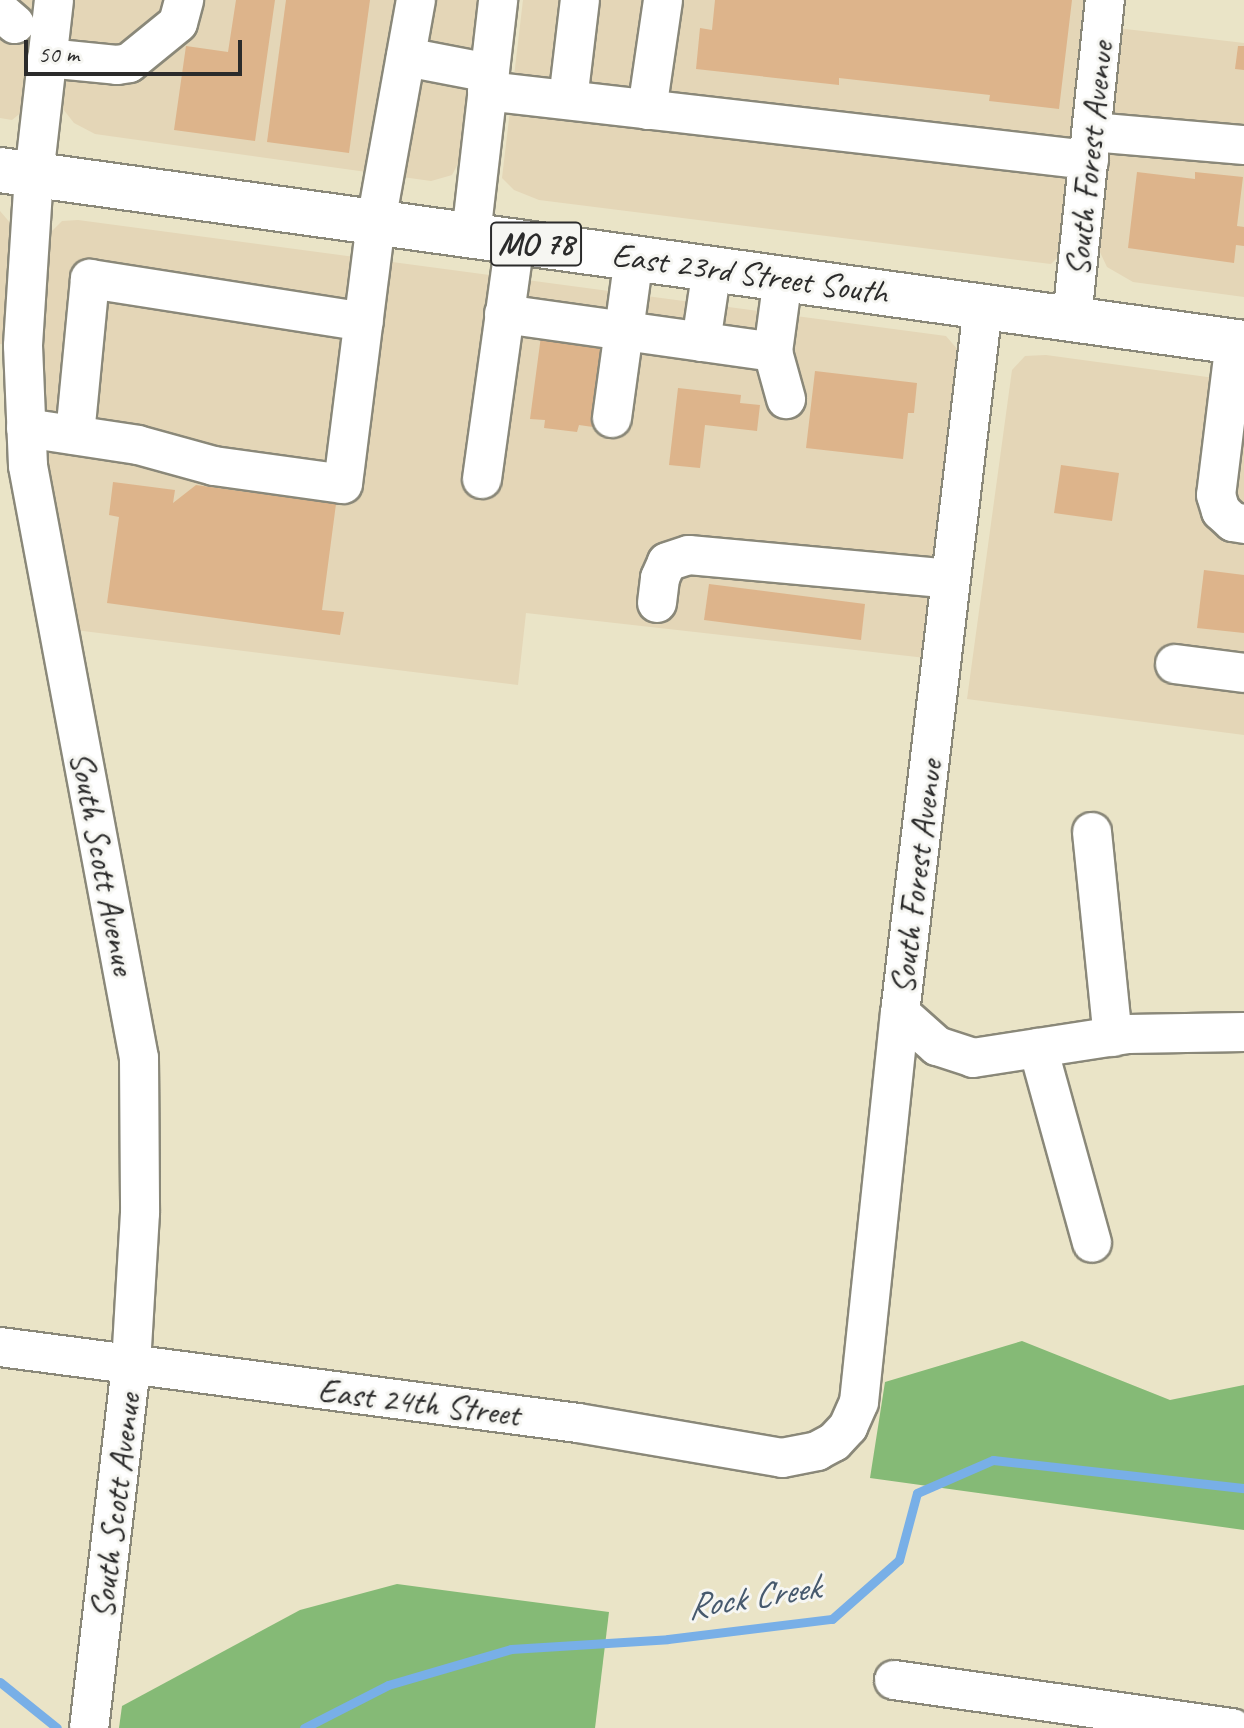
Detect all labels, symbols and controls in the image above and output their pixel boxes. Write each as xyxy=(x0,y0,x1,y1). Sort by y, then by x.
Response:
scale bar xyxy=(28,24,246,74)
text: 50 m xyxy=(38,39,79,69)
street label: South Forest Avenue xyxy=(1056,40,1122,278)
road number: MO 78 xyxy=(490,216,582,272)
street label: East 23rd Street South xyxy=(609,233,891,313)
street label: South Scott Avenue xyxy=(62,749,144,977)
street label: South Forest Avenue xyxy=(881,758,951,996)
street label: East 24th Street xyxy=(316,1369,522,1435)
street label: South Scott Avenue xyxy=(81,1392,149,1620)
water label: Rock Creek xyxy=(684,1565,822,1629)

